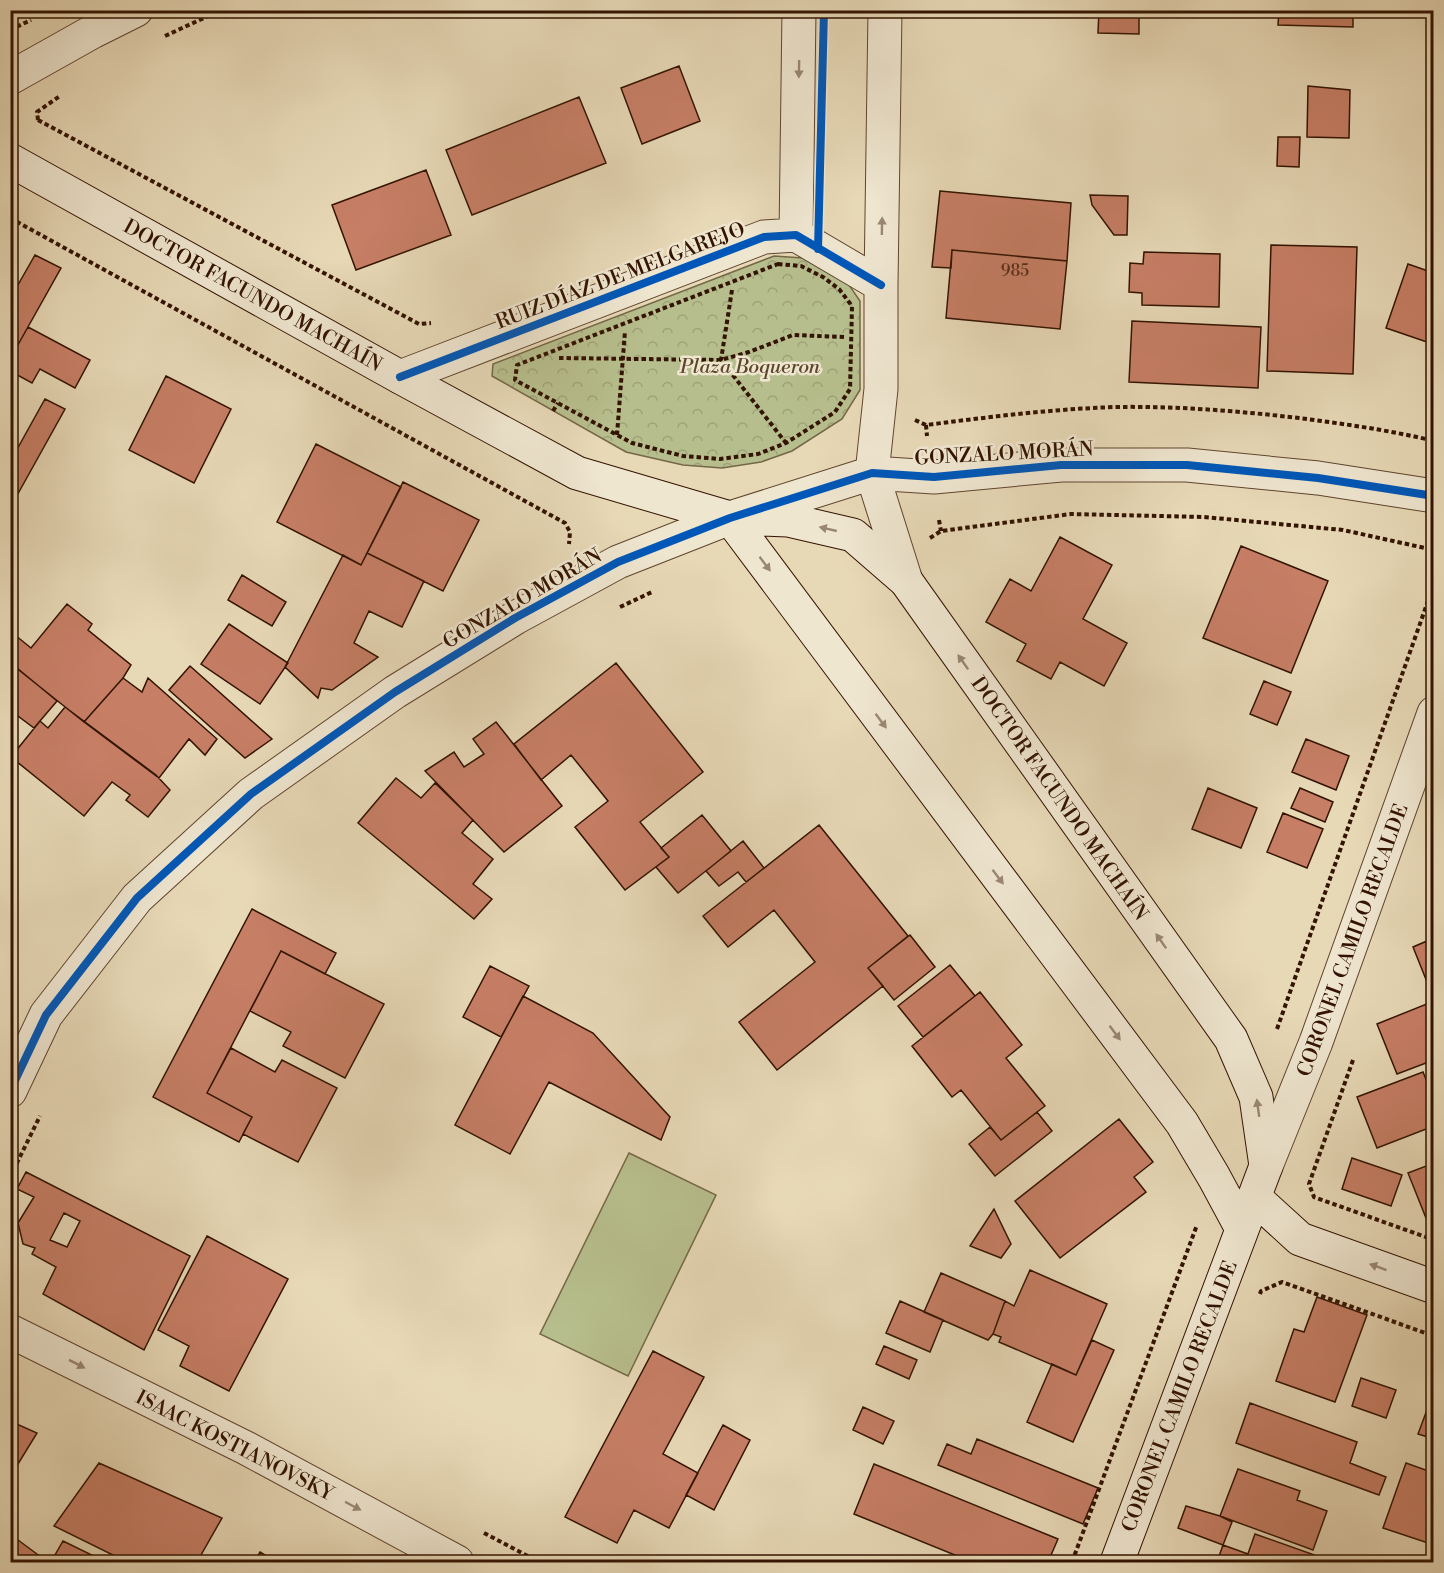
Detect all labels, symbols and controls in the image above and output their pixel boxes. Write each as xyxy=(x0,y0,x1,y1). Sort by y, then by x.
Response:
one-way arrow xyxy=(794,59,803,78)
street label: DOCTOR FACUNDO MACHAÍN xyxy=(119,214,387,378)
street label: RUIZ DÍAZ DE MELGAREJO xyxy=(492,216,749,336)
one-way arrow xyxy=(877,217,887,236)
house number: 985 xyxy=(1001,261,1029,281)
park label: Plaza Boqueron xyxy=(679,355,821,380)
street label: GONZALO MORÁN xyxy=(914,436,1094,472)
one-way arrow xyxy=(818,524,837,533)
street label: GONZALO MORÁN xyxy=(438,543,607,655)
one-way arrow xyxy=(758,557,770,572)
one-way arrow xyxy=(957,654,969,670)
street label: DOCTOR FACUNDO MACHAÍN xyxy=(965,672,1154,926)
one-way arrow xyxy=(875,713,887,728)
street label: CORONEL CAMILO RECALDE xyxy=(1292,801,1414,1080)
one-way arrow xyxy=(992,869,1004,885)
one-way arrow xyxy=(1155,933,1167,949)
one-way arrow xyxy=(1108,1026,1120,1041)
one-way arrow xyxy=(1253,1098,1262,1117)
street label: CORONEL CAMILO RECALDE xyxy=(1117,1257,1244,1536)
one-way arrow xyxy=(1369,1262,1387,1272)
one-way arrow xyxy=(68,1359,85,1369)
street label: ISAAC KOSTIANOVSKY xyxy=(131,1386,338,1508)
one-way arrow xyxy=(345,1501,362,1511)

